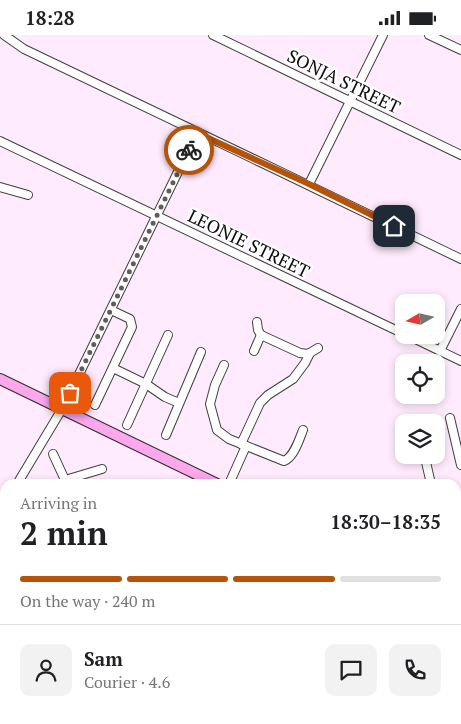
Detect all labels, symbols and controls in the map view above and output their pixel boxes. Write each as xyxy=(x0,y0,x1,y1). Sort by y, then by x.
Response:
text: 18:28 xyxy=(25,5,74,30)
street label: SONJA STREET xyxy=(283,43,405,119)
courier xyxy=(164,125,214,175)
icon: bike xyxy=(175,136,203,164)
street label: LEONIE STREET xyxy=(184,203,314,283)
pin xyxy=(373,205,415,247)
icon: home xyxy=(380,212,408,240)
north arrow xyxy=(395,294,445,344)
map controls xyxy=(395,294,445,464)
button: locate xyxy=(395,354,445,404)
pin xyxy=(49,372,91,414)
icon: bag xyxy=(56,379,84,407)
button: layers xyxy=(395,414,445,464)
text: Arriving in xyxy=(20,492,97,514)
text: 18:30–18:35 xyxy=(330,509,441,534)
text: 2 min xyxy=(20,512,108,554)
text: On the way · 240 m xyxy=(20,590,155,612)
button: person xyxy=(20,644,72,696)
button: chat xyxy=(325,644,377,696)
button: phone xyxy=(389,644,441,696)
text: Sam xyxy=(84,646,123,671)
text: Courier · 4.6 xyxy=(84,671,170,693)

